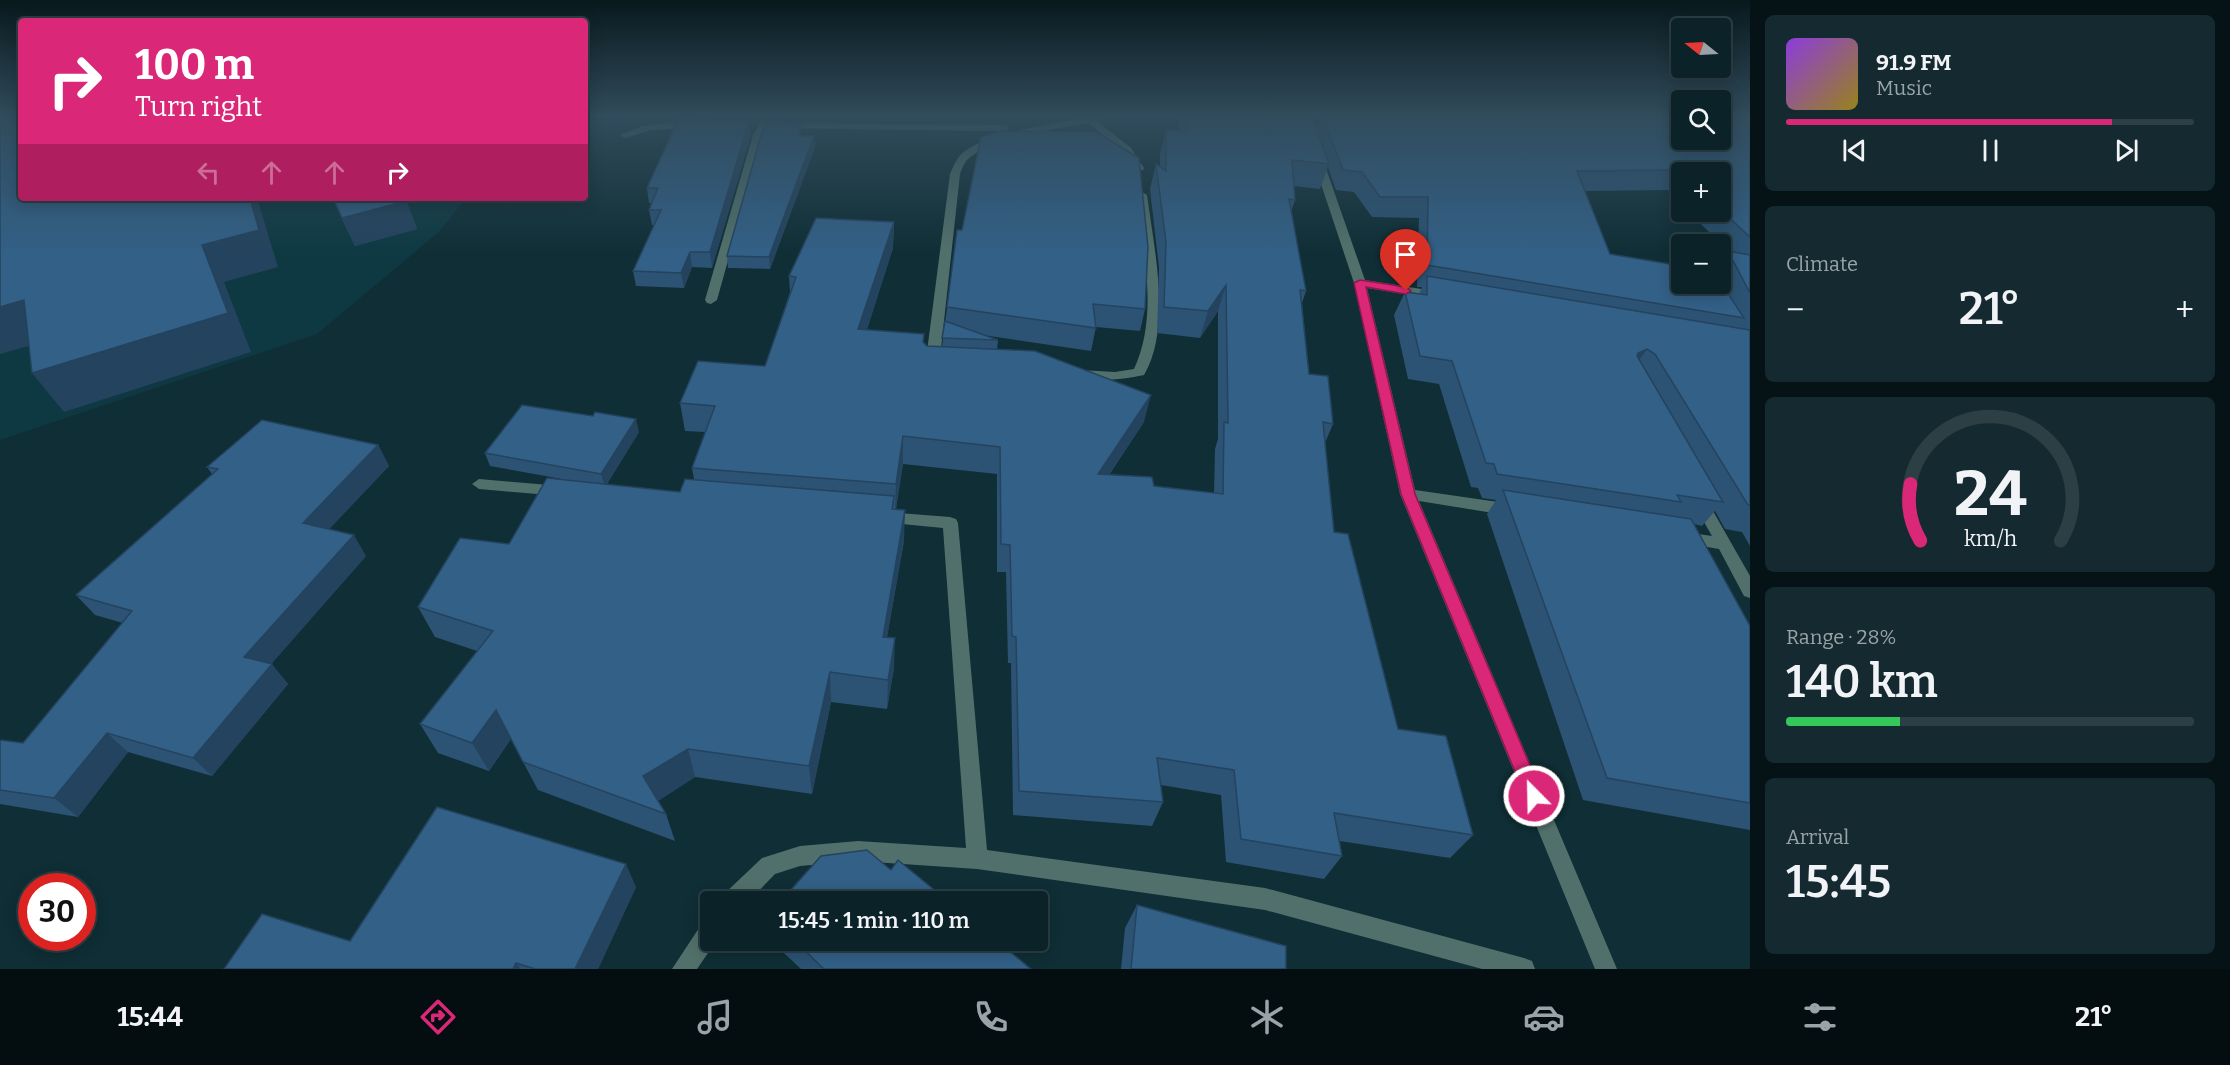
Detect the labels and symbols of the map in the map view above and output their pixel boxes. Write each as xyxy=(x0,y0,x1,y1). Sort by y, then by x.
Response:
north arrow xyxy=(1671,18,1731,78)
pin xyxy=(1380,229,1431,291)
position arrow xyxy=(1502,764,1566,828)
speed limit sign: 30 xyxy=(18,873,96,951)

